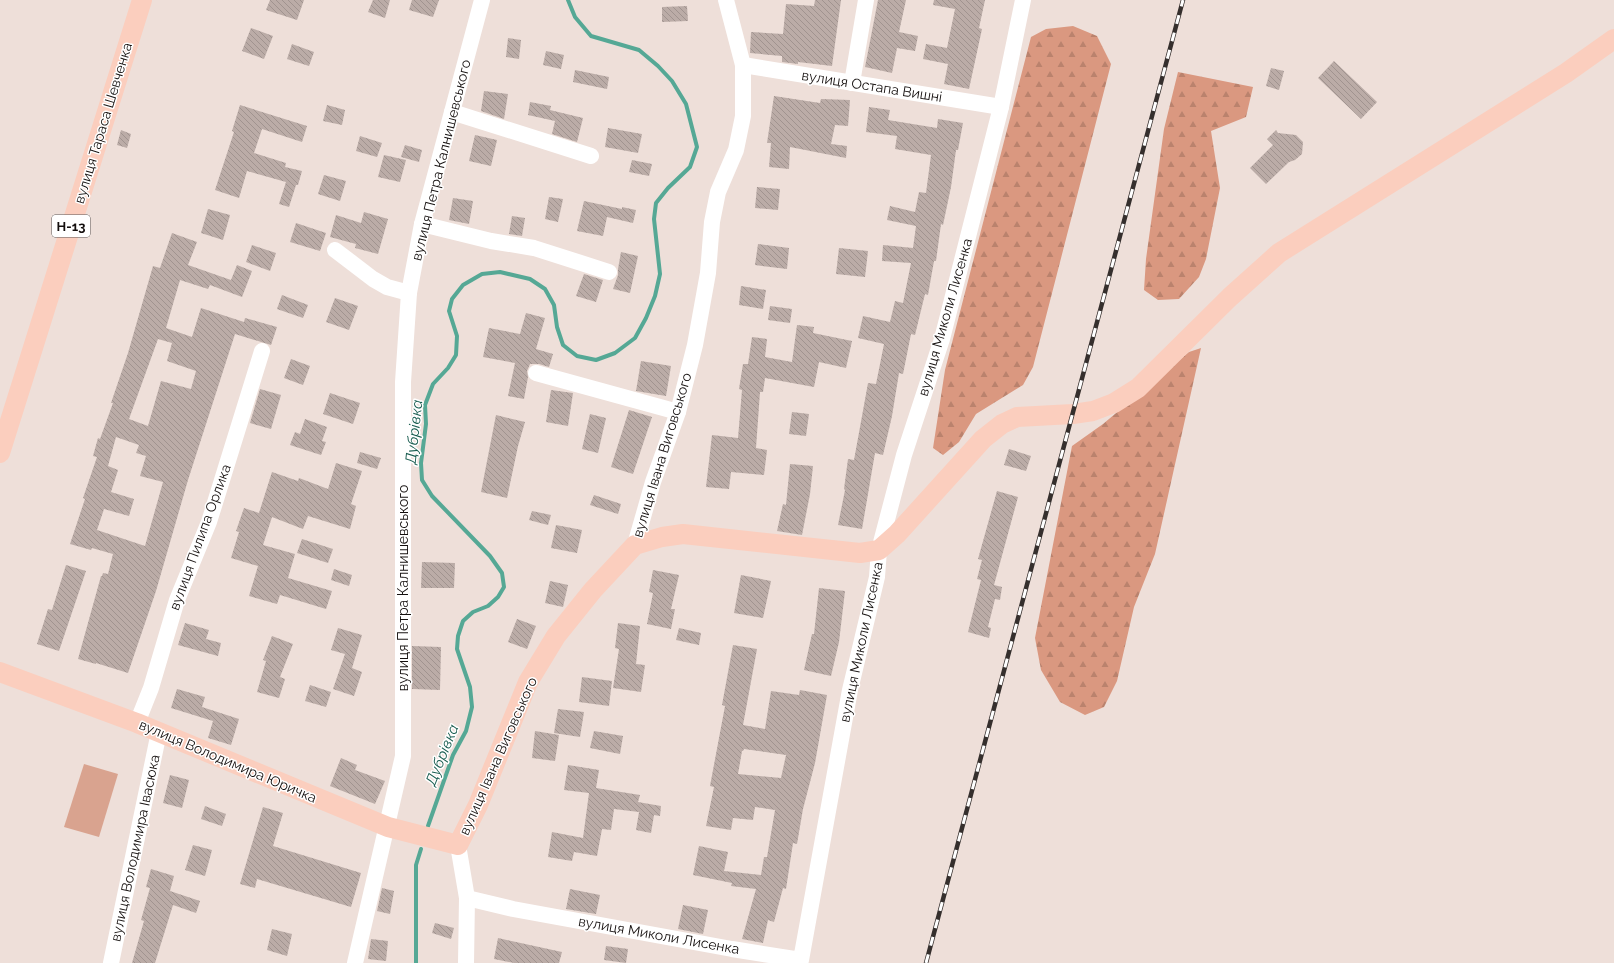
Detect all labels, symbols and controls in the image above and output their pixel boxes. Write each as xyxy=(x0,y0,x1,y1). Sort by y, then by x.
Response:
street label: вулиця Тараса Шевченка xyxy=(71,41,135,205)
street label: вулиця Петра Калнишевського xyxy=(408,58,474,262)
street label: вулиця Остапа Вишні xyxy=(801,67,943,105)
road number: Н-13 xyxy=(52,215,90,237)
street label: вулиця Миколи Лисенка xyxy=(915,236,975,398)
street label: вулиця Івана Виговського xyxy=(629,371,695,539)
water label: Дубрівка xyxy=(402,399,426,466)
street label: вулиця Пилипа Орлика xyxy=(166,462,234,612)
street label: вулиця Петра Калнишевського xyxy=(395,485,411,691)
street label: вулиця Миколи Лисенка xyxy=(836,560,886,724)
street label: вулиця Івана Виговського xyxy=(456,675,540,837)
street label: вулиця Володимира Юричка xyxy=(137,716,319,806)
water label: Дубрівка xyxy=(421,722,462,789)
street label: вулиця Володимира Івасюка xyxy=(107,753,163,943)
street label: вулиця Миколи Лисенка xyxy=(577,913,741,957)

